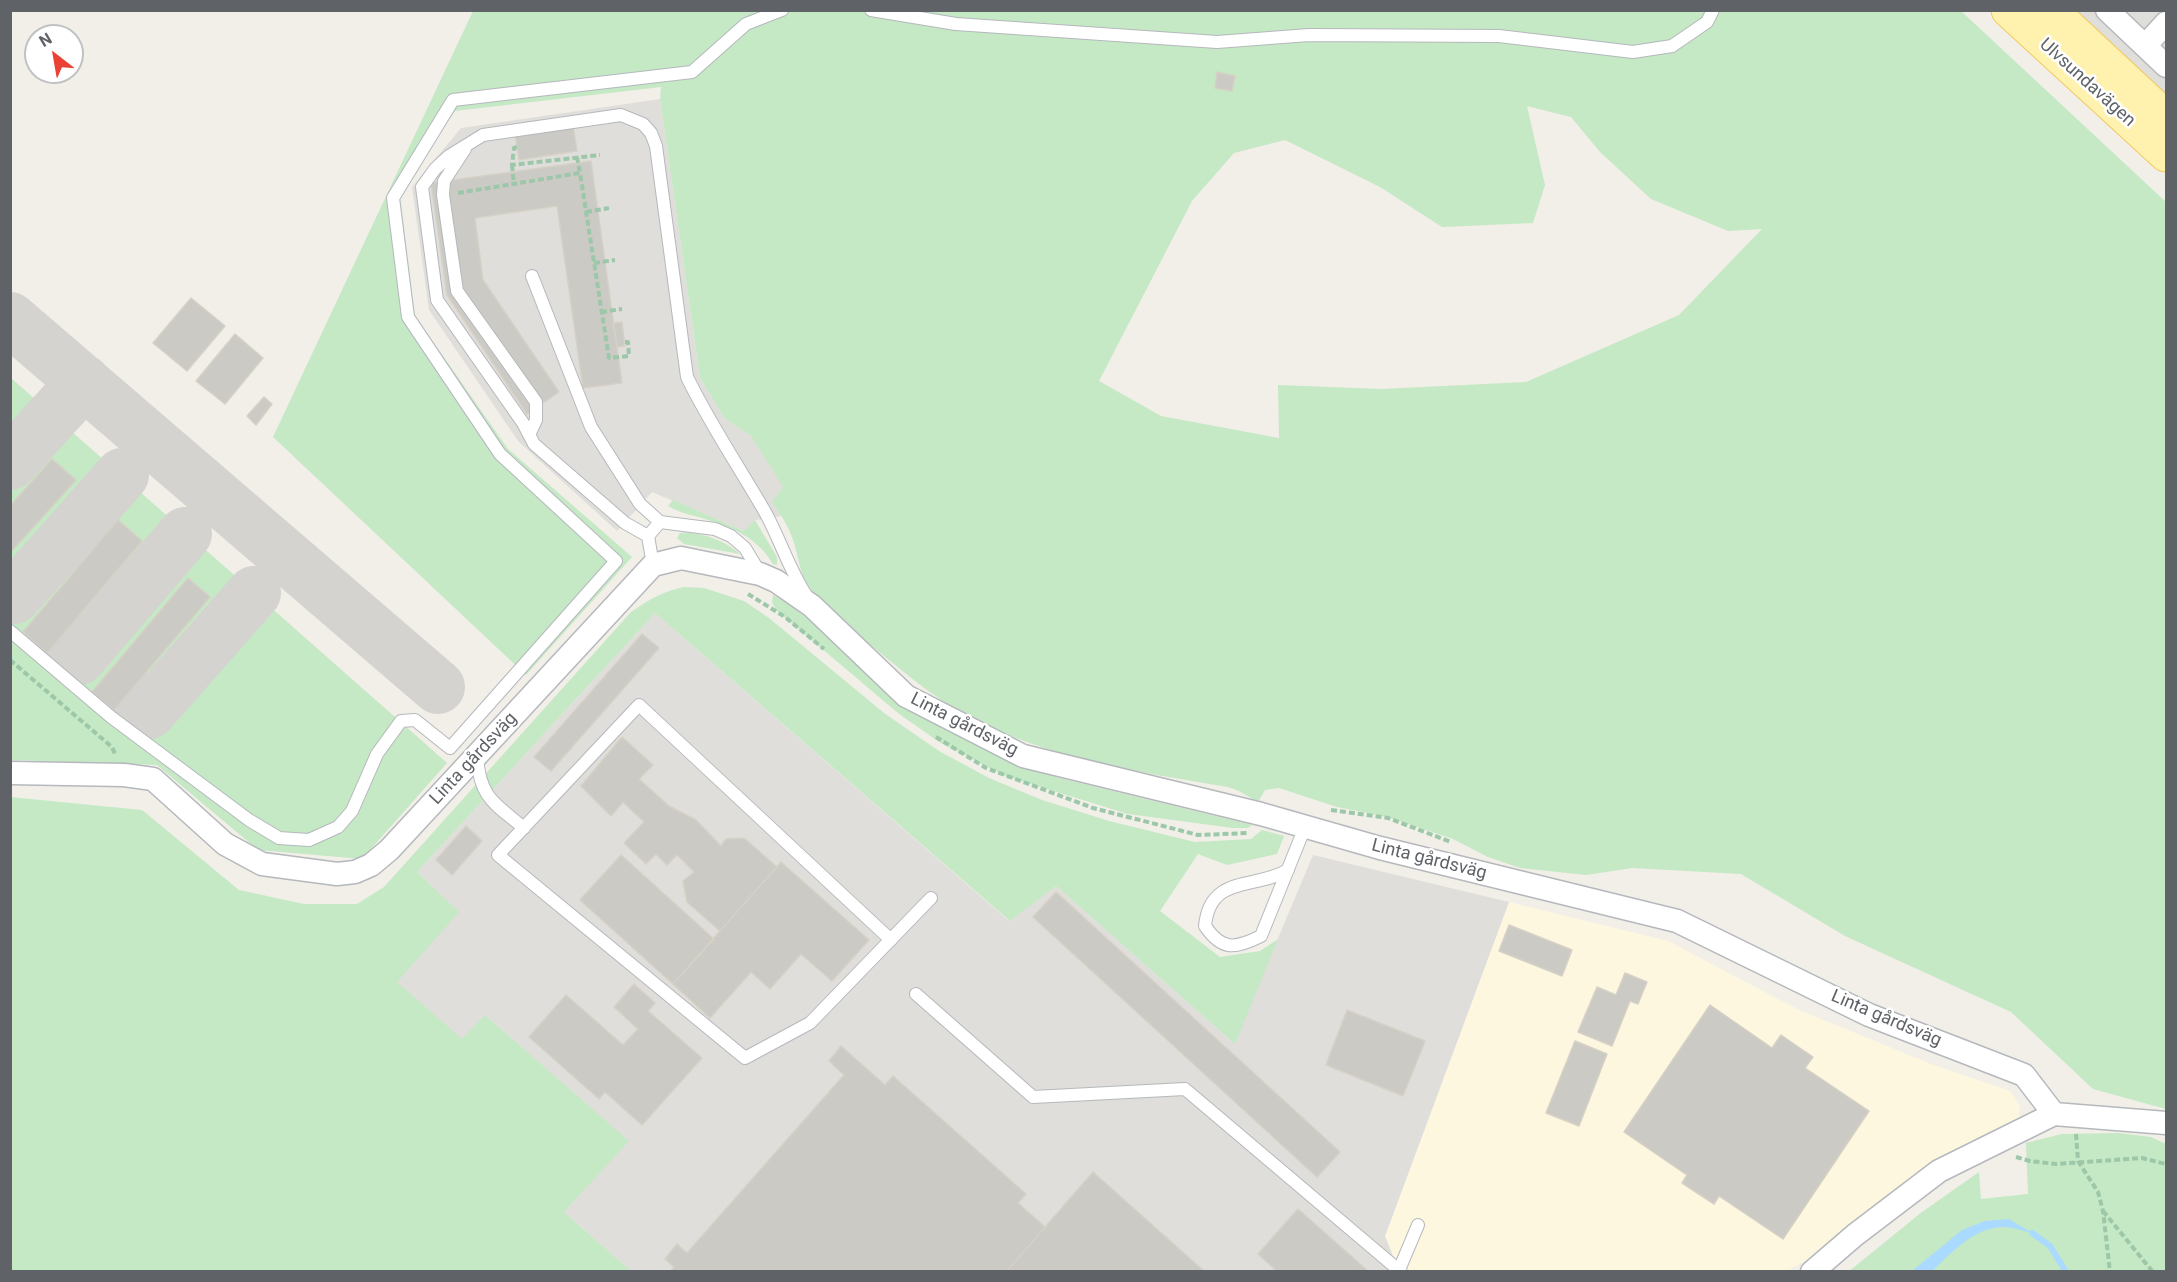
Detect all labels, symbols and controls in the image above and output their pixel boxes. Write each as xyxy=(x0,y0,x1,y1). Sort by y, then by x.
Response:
north arrow xyxy=(24,24,84,84)
text: N xyxy=(36,29,55,51)
street label: Ulvsundavägen xyxy=(2035,34,2139,132)
street label: Linta gårdsväg xyxy=(907,689,1021,761)
street label: Linta gårdsväg xyxy=(426,709,522,809)
street label: Linta gårdsväg xyxy=(1369,835,1489,885)
street label: Linta gårdsväg xyxy=(1828,986,1944,1052)

